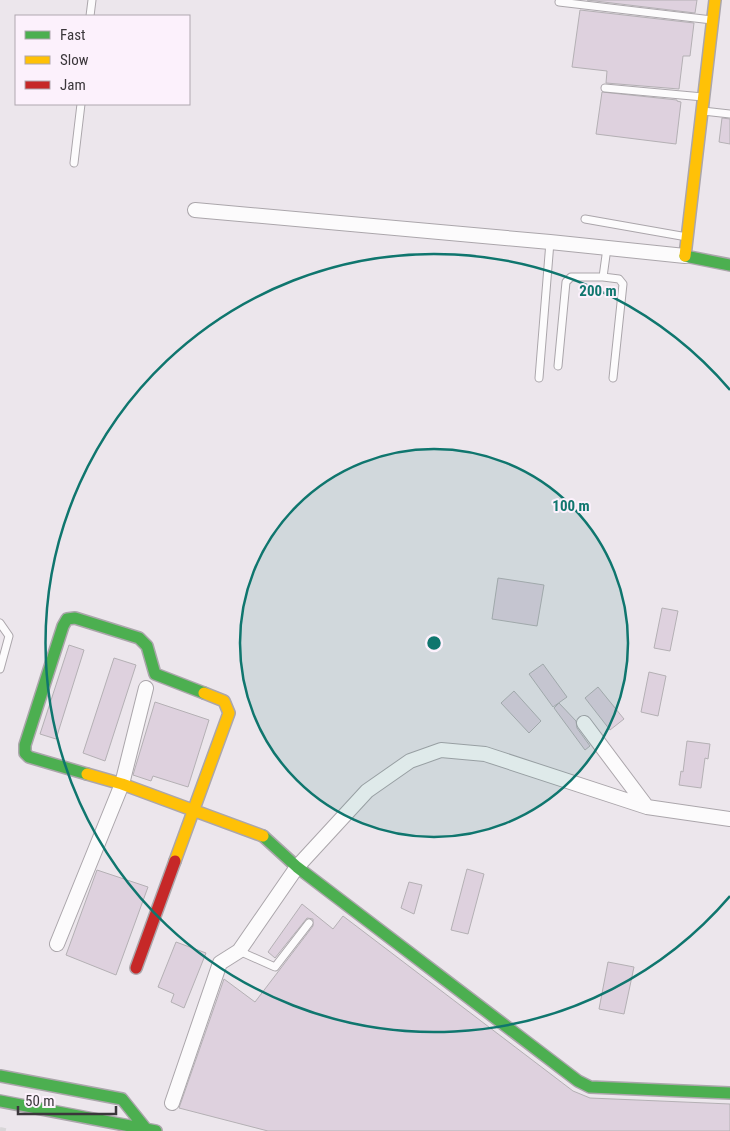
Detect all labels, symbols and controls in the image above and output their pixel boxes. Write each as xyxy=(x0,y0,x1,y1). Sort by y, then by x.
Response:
legend xyxy=(15,15,190,105)
text: Fast xyxy=(60,26,85,44)
text: Slow xyxy=(60,51,89,69)
text: Jam xyxy=(60,76,86,94)
text: 200 m xyxy=(579,282,617,300)
text: 100 m xyxy=(552,497,590,515)
centre of rings xyxy=(425,634,443,652)
scale bar xyxy=(18,1084,115,1116)
text: 50 m xyxy=(25,1092,55,1110)

